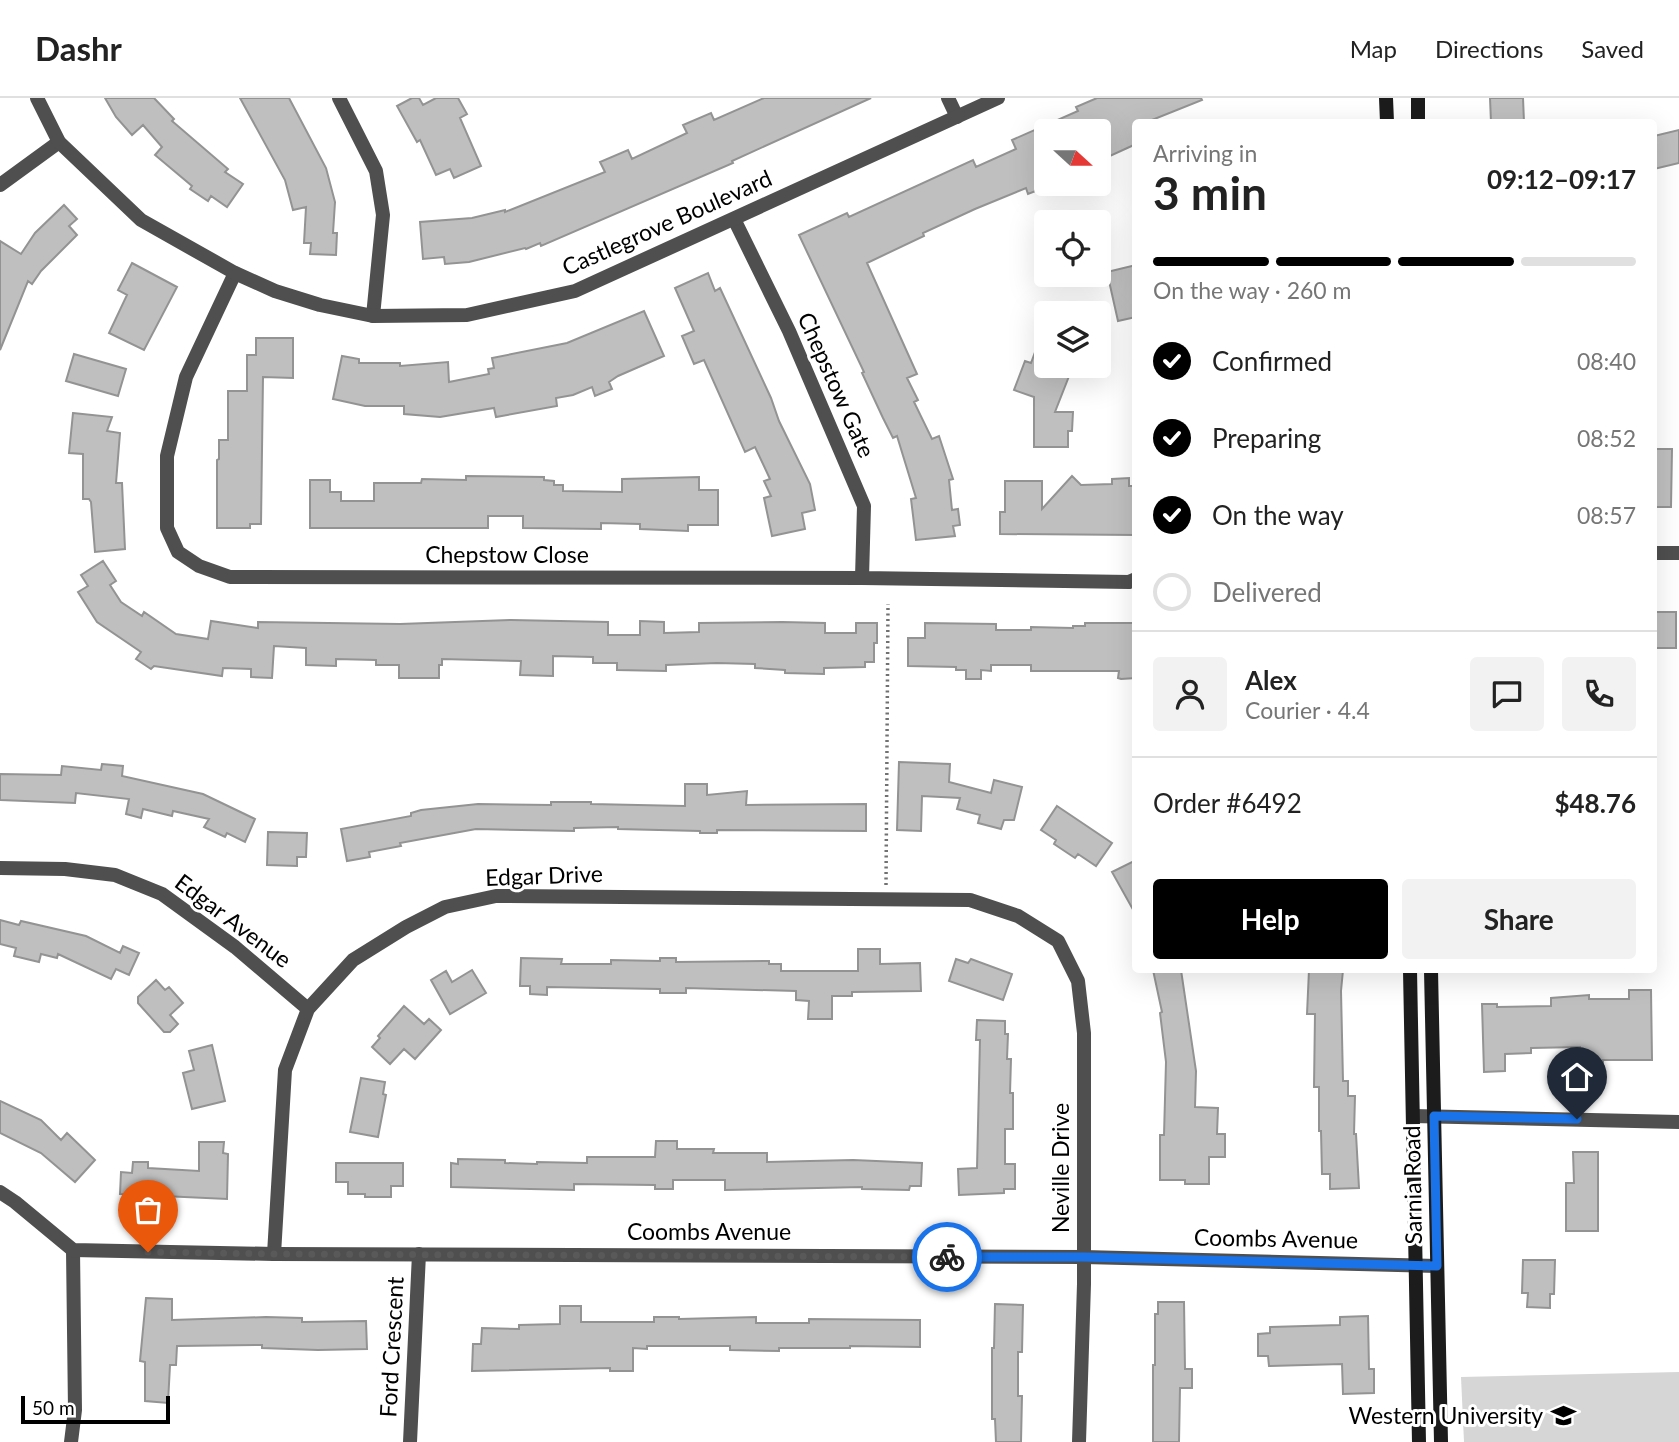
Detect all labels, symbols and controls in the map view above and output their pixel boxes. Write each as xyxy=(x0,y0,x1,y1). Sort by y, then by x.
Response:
text: Dashr xyxy=(35,28,122,68)
text: Map xyxy=(1350,34,1397,63)
text: Directions xyxy=(1435,34,1543,63)
text: Saved xyxy=(1581,34,1644,63)
north arrow xyxy=(1034,119,1111,196)
map controls xyxy=(1034,119,1111,378)
text: Arriving in xyxy=(1153,139,1257,167)
street label: Castlegrove Boulevard xyxy=(557,163,776,281)
text: 09:12–09:17 xyxy=(1487,163,1636,195)
text: 3 min xyxy=(1153,165,1267,220)
button: locate xyxy=(1034,210,1111,287)
text: On the way · 260 m xyxy=(1153,276,1352,304)
button: layers xyxy=(1034,301,1111,378)
street label: Chepstow Gate xyxy=(792,308,881,462)
icon: check xyxy=(1153,342,1191,380)
text: Confirmed xyxy=(1212,345,1332,377)
text: 08:40 xyxy=(1577,347,1636,375)
icon: check xyxy=(1153,419,1191,457)
text: Preparing xyxy=(1212,422,1321,454)
text: 08:52 xyxy=(1577,424,1636,452)
icon: check xyxy=(1153,496,1191,534)
text: On the way xyxy=(1212,499,1344,531)
text: 08:57 xyxy=(1577,501,1636,529)
street label: Chepstow Close xyxy=(425,540,589,568)
text: Delivered xyxy=(1212,576,1322,608)
button: person xyxy=(1153,657,1227,731)
button: chat xyxy=(1470,657,1544,731)
button: phone xyxy=(1562,657,1636,731)
text: Alex xyxy=(1245,664,1297,696)
text: Courier · 4.4 xyxy=(1245,696,1370,724)
text: Order #6492 xyxy=(1153,787,1302,819)
text: $48.76 xyxy=(1554,787,1636,819)
street label: Edgar Drive xyxy=(485,859,603,891)
street label: Edgar Avenue xyxy=(170,867,297,973)
button: Help xyxy=(1153,879,1388,959)
button: Share xyxy=(1402,879,1636,959)
pin xyxy=(1547,1047,1607,1119)
icon: home xyxy=(1558,1058,1596,1096)
street label: Neville Drive xyxy=(1046,1103,1074,1233)
street label: Sarnia Road xyxy=(1397,1125,1427,1245)
pin xyxy=(118,1180,178,1252)
icon: bag xyxy=(129,1191,167,1229)
street label: Coombs Avenue xyxy=(627,1217,791,1245)
courier xyxy=(912,1222,982,1292)
street label: Coombs Avenue xyxy=(1194,1223,1358,1253)
icon: bike xyxy=(928,1238,966,1276)
street label: Ford Crescent xyxy=(373,1275,409,1418)
scale bar xyxy=(21,1393,170,1425)
text: 50 m xyxy=(32,1396,75,1419)
place label: Western University xyxy=(1348,1401,1543,1429)
school or university icon: Western University xyxy=(1549,1402,1577,1430)

